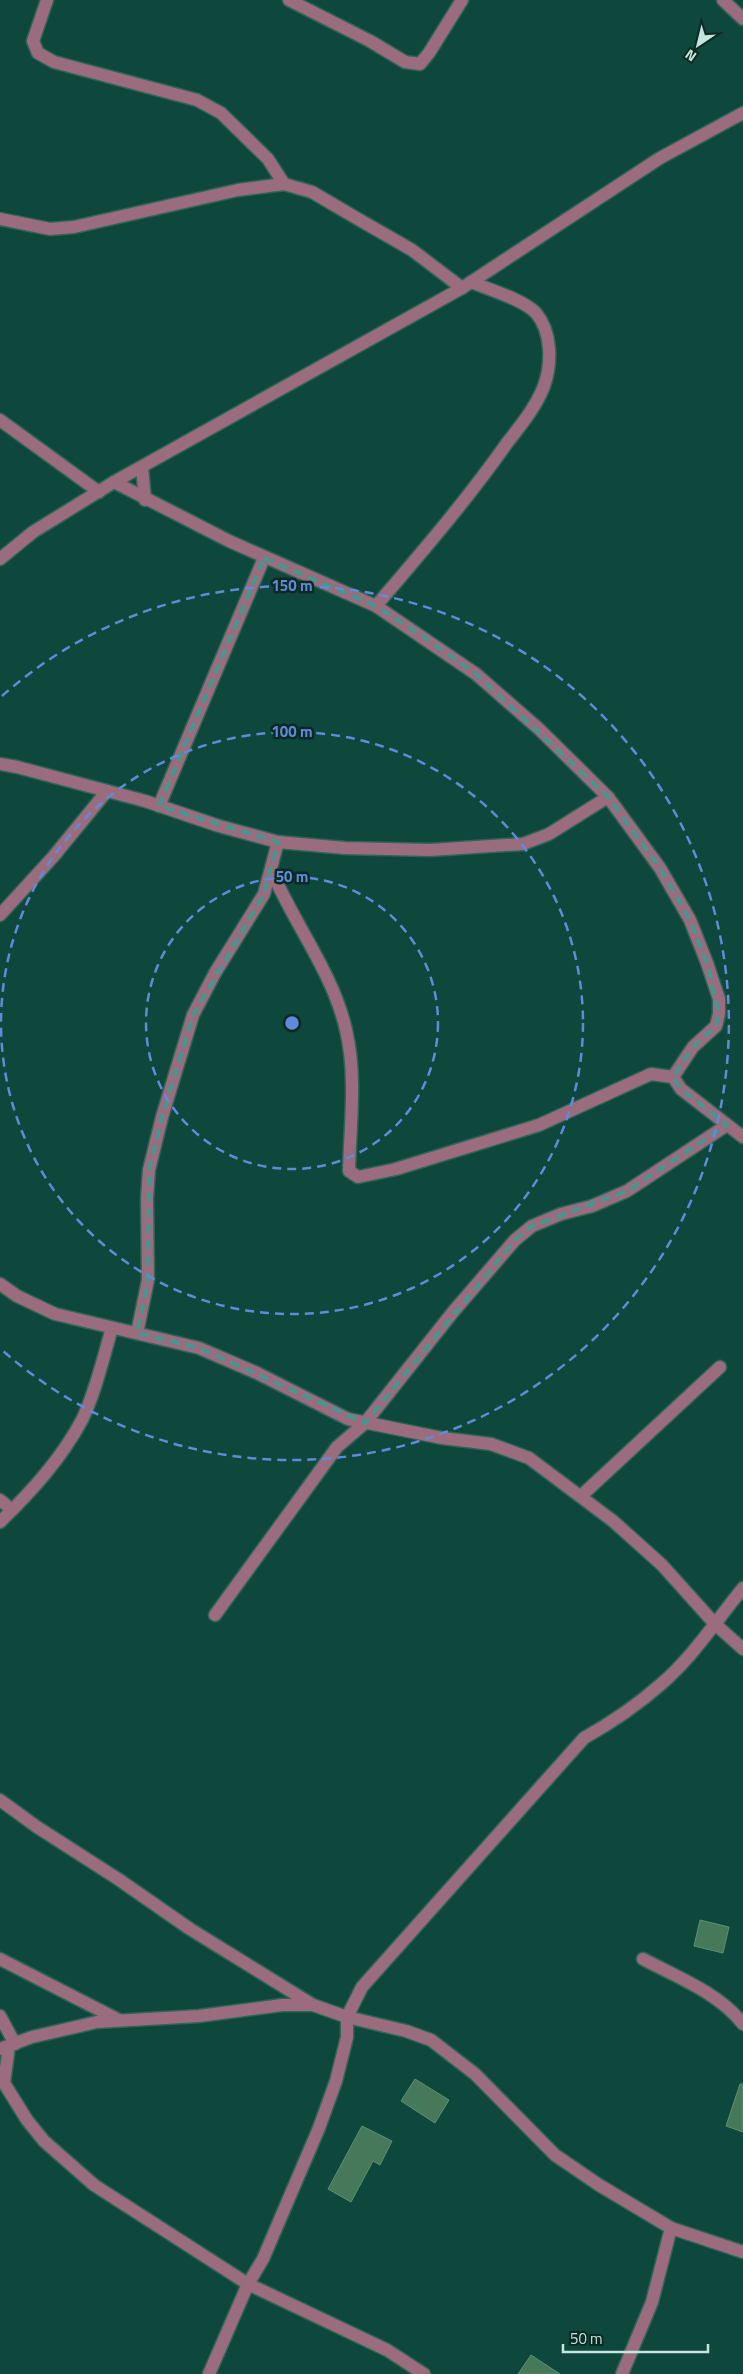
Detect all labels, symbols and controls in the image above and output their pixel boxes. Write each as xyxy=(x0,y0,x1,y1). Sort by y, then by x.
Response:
north arrow xyxy=(673,20,723,70)
text: N xyxy=(680,45,700,67)
text: 150 m xyxy=(271,574,313,597)
text: 100 m xyxy=(271,720,313,743)
text: 50 m xyxy=(276,865,308,888)
centre of rings xyxy=(283,1014,301,1032)
scale bar xyxy=(563,2322,708,2354)
text: 50 m xyxy=(570,2327,603,2350)

